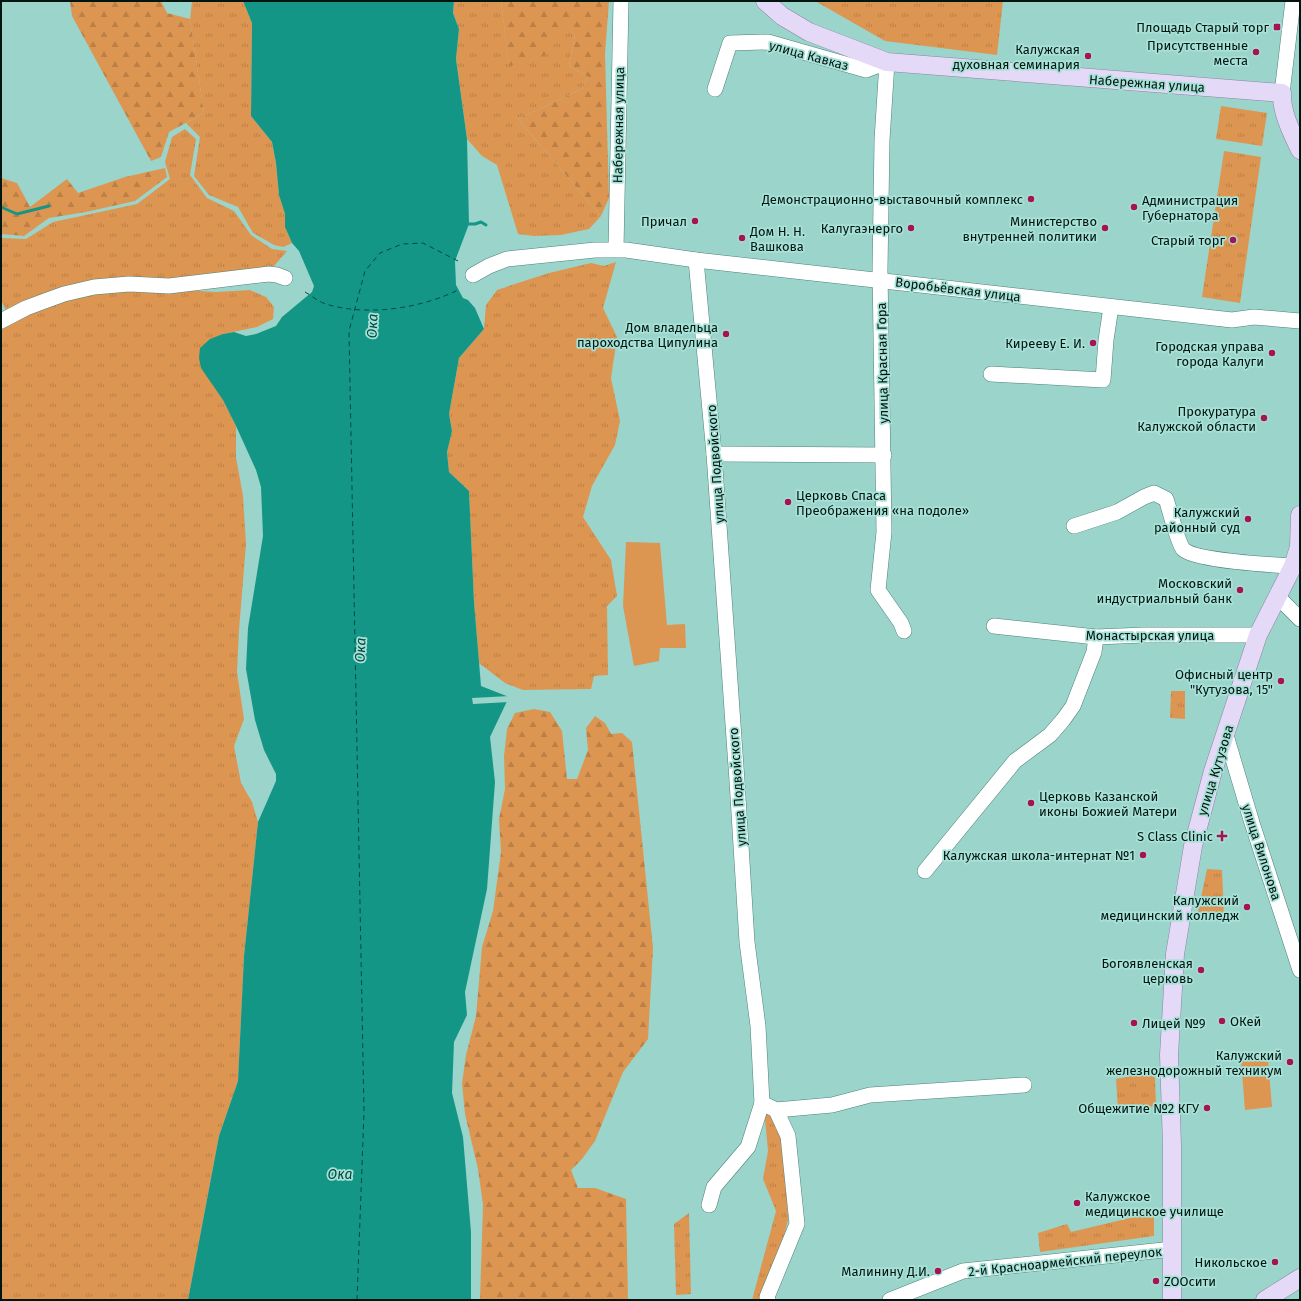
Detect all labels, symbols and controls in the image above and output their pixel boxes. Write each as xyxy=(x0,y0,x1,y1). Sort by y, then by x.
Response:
place label: Площадь Старый торг xyxy=(1136,20,1269,35)
marker: Площадь Старый торг xyxy=(1272,22,1282,32)
street label: улица Кавказ xyxy=(767,38,850,73)
place label: Присутственные места xyxy=(1147,38,1248,68)
place label: Калужская духовная семинария xyxy=(953,42,1080,72)
marker: Присутственные места xyxy=(1251,47,1261,57)
marker: Калужская духовная семинария xyxy=(1083,51,1093,61)
street label: Набережная улица xyxy=(610,67,627,183)
street label: Набережная улица xyxy=(1088,72,1205,95)
place label: Демонстрационно-выставочный комплекс xyxy=(761,192,1023,207)
place label: Администрация Губернатора xyxy=(1142,193,1238,223)
marker: Демонстрационно-выставочный комплекс xyxy=(1026,194,1036,204)
marker: Администрация Губернатора xyxy=(1129,202,1139,212)
place label: Причал xyxy=(641,214,687,229)
place label: Министерство внутренней политики xyxy=(963,214,1097,244)
marker: Причал xyxy=(690,216,700,226)
place label: Калугаэнерго xyxy=(821,221,903,236)
marker: Калугаэнерго xyxy=(906,223,916,233)
marker: Министерство внутренней политики xyxy=(1100,223,1110,233)
place label: Дом Н. Н. Вашкова xyxy=(749,224,805,254)
marker: Дом Н. Н. Вашкова xyxy=(737,233,747,243)
place label: Старый торг xyxy=(1151,233,1225,248)
marker: Старый торг xyxy=(1228,235,1238,245)
street label: Воробьёвская улица xyxy=(894,274,1021,305)
street label: улица Красная Гора xyxy=(874,302,891,424)
water label: Ока xyxy=(364,313,381,339)
place label: Дом владельца пароходства Ципулина xyxy=(577,320,718,350)
marker: Дом владельца пароходства Ципулина xyxy=(721,329,731,339)
place label: Кирееву Е. И. xyxy=(1005,336,1085,351)
marker: Кирееву Е. И. xyxy=(1088,338,1098,348)
place label: Городская управа города Калуги xyxy=(1155,339,1264,369)
marker: Городская управа города Калуги xyxy=(1267,348,1277,358)
street label: улица Подвойского xyxy=(704,404,727,524)
place label: Прокуратура Калужской области xyxy=(1137,404,1256,434)
marker: Прокуратура Калужской области xyxy=(1259,413,1269,423)
place label: Церковь Спаса Преображения «на подоле» xyxy=(796,488,969,518)
marker: Церковь Спаса Преображения «на подоле» xyxy=(783,497,793,507)
place label: Калужский районный суд xyxy=(1154,505,1240,535)
marker: Калужский районный суд xyxy=(1243,514,1253,524)
place label: Московский индустриальный банк xyxy=(1097,576,1232,606)
marker: Московский индустриальный банк xyxy=(1235,585,1245,595)
street label: Монастырская улица xyxy=(1086,628,1214,643)
water label: Ока xyxy=(352,637,369,663)
place label: Офисный центр "Кутузова, 15" xyxy=(1175,667,1273,697)
marker: Офисный центр "Кутузова, 15" xyxy=(1276,676,1286,686)
street label: улица Кутузова xyxy=(1195,723,1236,817)
street label: улица Подвойского xyxy=(726,727,749,847)
place label: Церковь Казанской иконы Божией Матери xyxy=(1039,789,1177,819)
marker: Церковь Казанской иконы Божией Матери xyxy=(1026,798,1036,808)
street label: улица Вилонова xyxy=(1239,802,1284,902)
place label: S Class Clinic xyxy=(1137,829,1213,844)
marker: S Class Clinic xyxy=(1216,830,1228,842)
place label: Калужская школа-интернат №1 xyxy=(943,848,1135,863)
marker: Калужская школа-интернат №1 xyxy=(1138,850,1148,860)
place label: Калужский медицинский колледж xyxy=(1101,893,1240,923)
marker: Калужский медицинский колледж xyxy=(1242,902,1252,912)
place label: Богоявленская церковь xyxy=(1102,956,1193,986)
marker: Богоявленская церковь xyxy=(1196,965,1206,975)
place label: ОКей xyxy=(1230,1014,1261,1029)
place label: Лицей №9 xyxy=(1142,1016,1206,1031)
marker: ОКей xyxy=(1217,1016,1227,1026)
marker: Лицей №9 xyxy=(1129,1018,1139,1028)
place label: Калужский железнодорожный техникум xyxy=(1106,1048,1282,1078)
marker: Калужский железнодорожный техникум xyxy=(1285,1057,1295,1067)
place label: Общежитие №2 КГУ xyxy=(1078,1101,1200,1116)
marker: Общежитие №2 КГУ xyxy=(1202,1103,1212,1113)
water label: Ока xyxy=(328,1166,352,1183)
place label: Калужское медицинское училище xyxy=(1085,1189,1224,1219)
marker: Калужское медицинское училище xyxy=(1072,1198,1082,1208)
street label: 2-й Красноармейский переулок xyxy=(967,1244,1163,1279)
place label: Никольское xyxy=(1195,1255,1267,1270)
marker: Никольское xyxy=(1270,1257,1280,1267)
place label: Малинину Д.И. xyxy=(841,1264,930,1279)
marker: Малинину Д.И. xyxy=(933,1266,943,1276)
place label: ZOOсити xyxy=(1164,1274,1216,1289)
marker: ZOOсити xyxy=(1151,1276,1161,1286)

